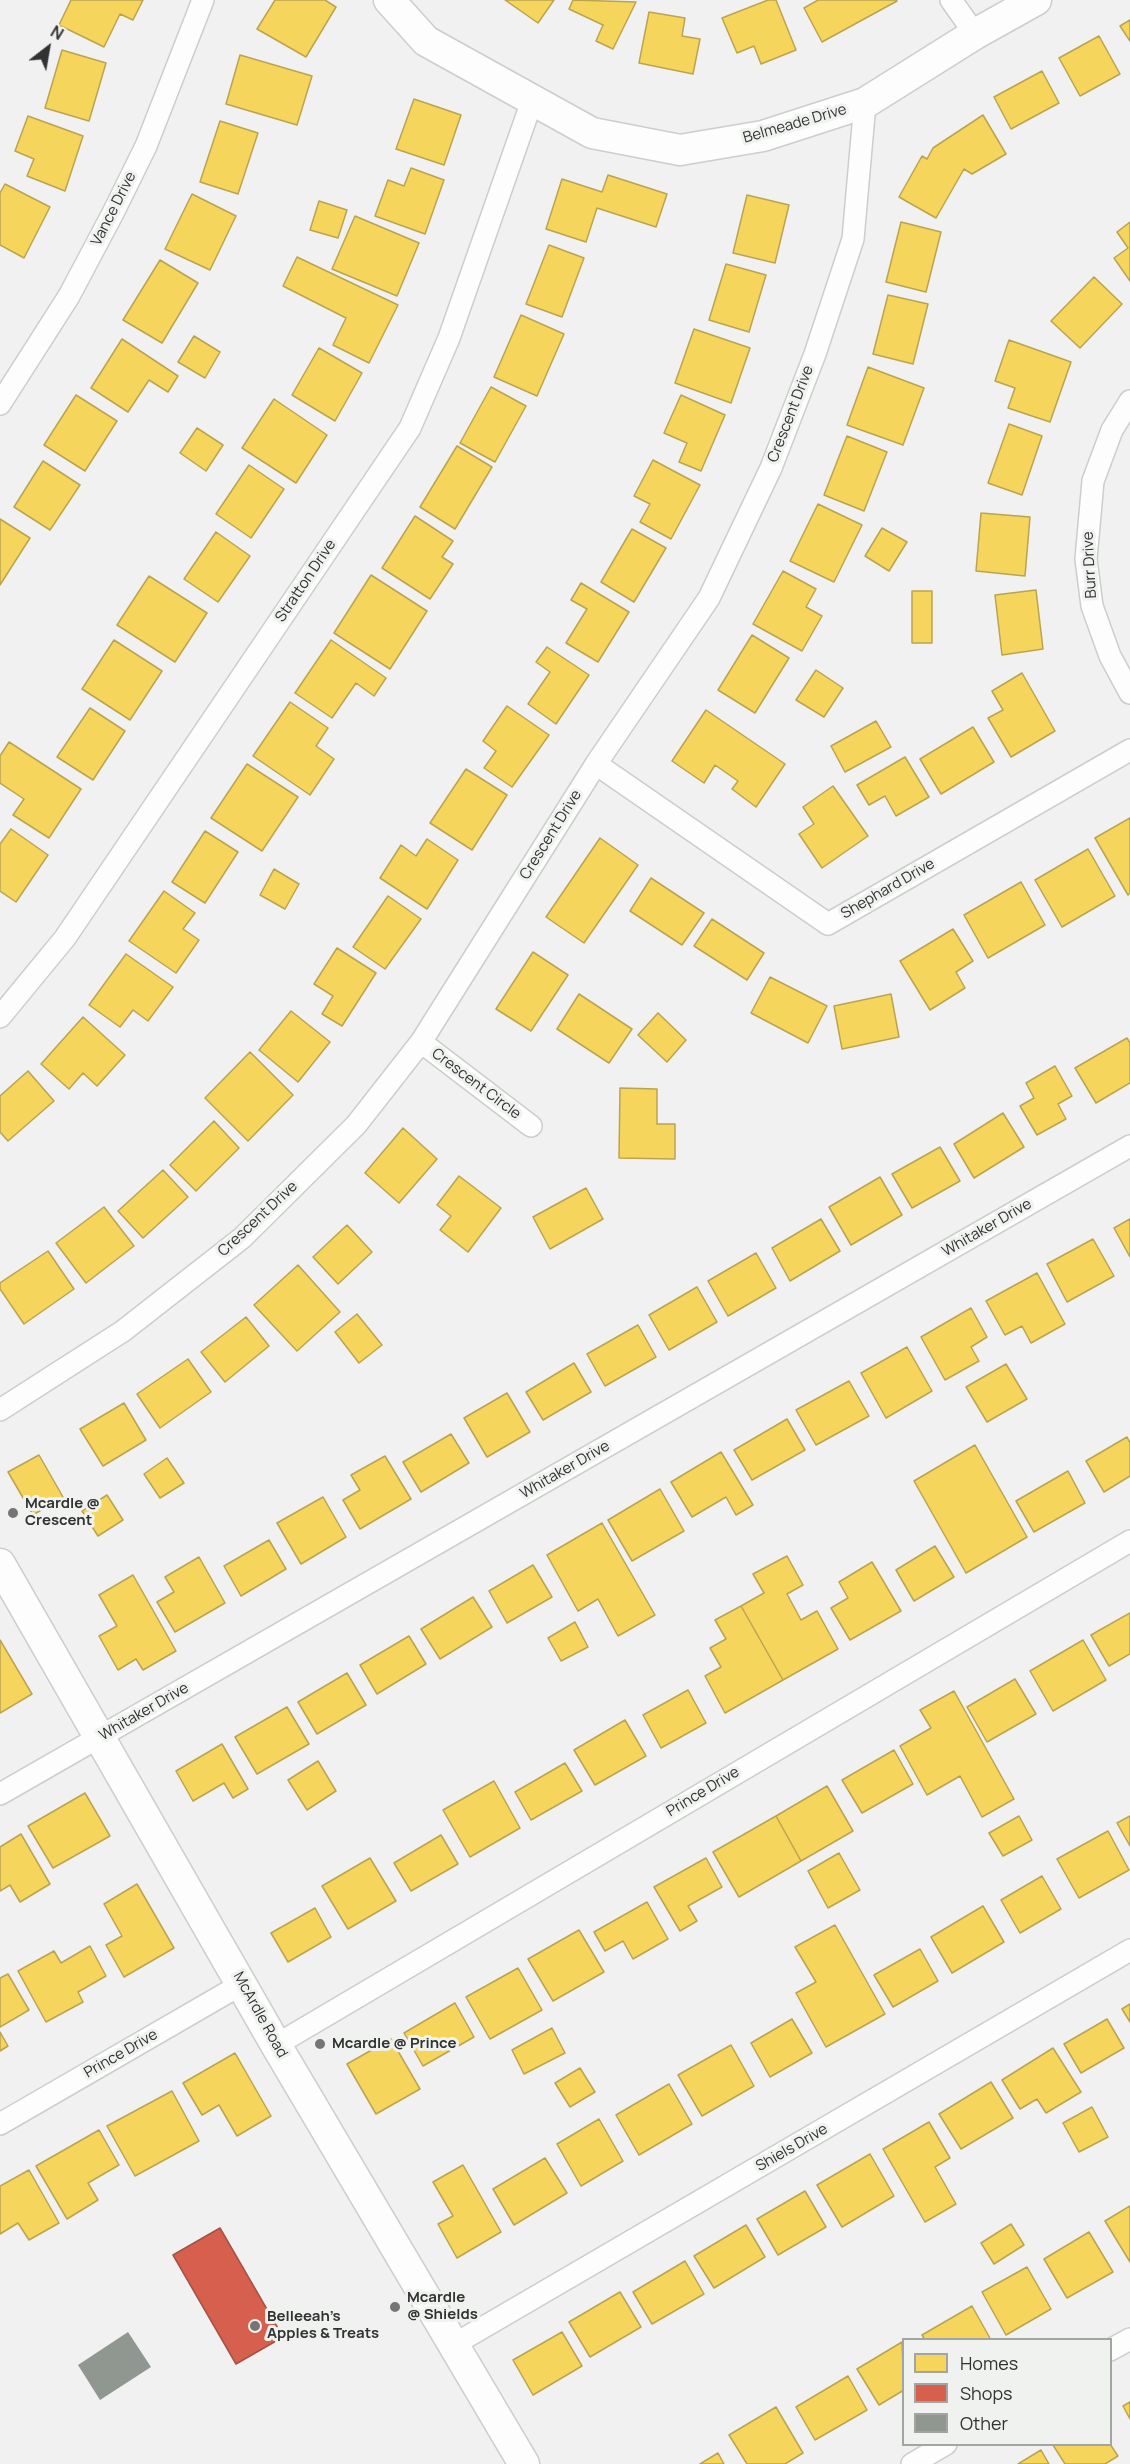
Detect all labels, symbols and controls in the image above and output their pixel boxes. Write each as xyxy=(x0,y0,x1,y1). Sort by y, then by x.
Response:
north arrow xyxy=(18,18,78,78)
text: N xyxy=(47,20,68,45)
street label: Belmeade Drive xyxy=(741,101,849,147)
street label: Vance Drive xyxy=(88,169,140,249)
street label: Crescent Drive xyxy=(764,363,818,465)
street label: Burr Drive xyxy=(1079,531,1101,599)
street label: Stratton Drive xyxy=(272,536,340,626)
street label: Crescent Drive xyxy=(516,787,586,883)
street label: Shephard Drive xyxy=(838,855,938,923)
street label: Crescent Circle xyxy=(428,1045,524,1123)
street label: Crescent Drive xyxy=(214,1178,302,1260)
street label: Whitaker Drive xyxy=(939,1195,1035,1261)
street label: Whitaker Drive xyxy=(517,1437,613,1503)
place label: Mcardle @ Crescent xyxy=(25,1495,100,1530)
marker: Mcardle @ Crescent xyxy=(6,1506,20,1520)
street label: Whitaker Drive xyxy=(96,1679,192,1745)
street label: Prince Drive xyxy=(663,1763,743,1821)
street label: McArdle Road xyxy=(229,1969,291,2061)
street label: Prince Drive xyxy=(81,2026,161,2082)
place label: Mcardle @ Prince xyxy=(332,2035,456,2053)
marker: Mcardle @ Prince xyxy=(313,2037,327,2051)
street label: Shiels Drive xyxy=(753,2120,831,2176)
place label: Mcardle @ Shields xyxy=(407,2289,478,2324)
marker: Mcardle @ Shields xyxy=(388,2300,402,2314)
place label: Belleeah’s Apples & Treats xyxy=(267,2308,379,2343)
marker: Belleeah’s Apples & Treats xyxy=(248,2319,262,2333)
legend xyxy=(902,2338,1112,2446)
text: Homes xyxy=(960,2351,1018,2375)
text: Shops xyxy=(960,2381,1012,2405)
text: Other xyxy=(960,2411,1008,2435)

